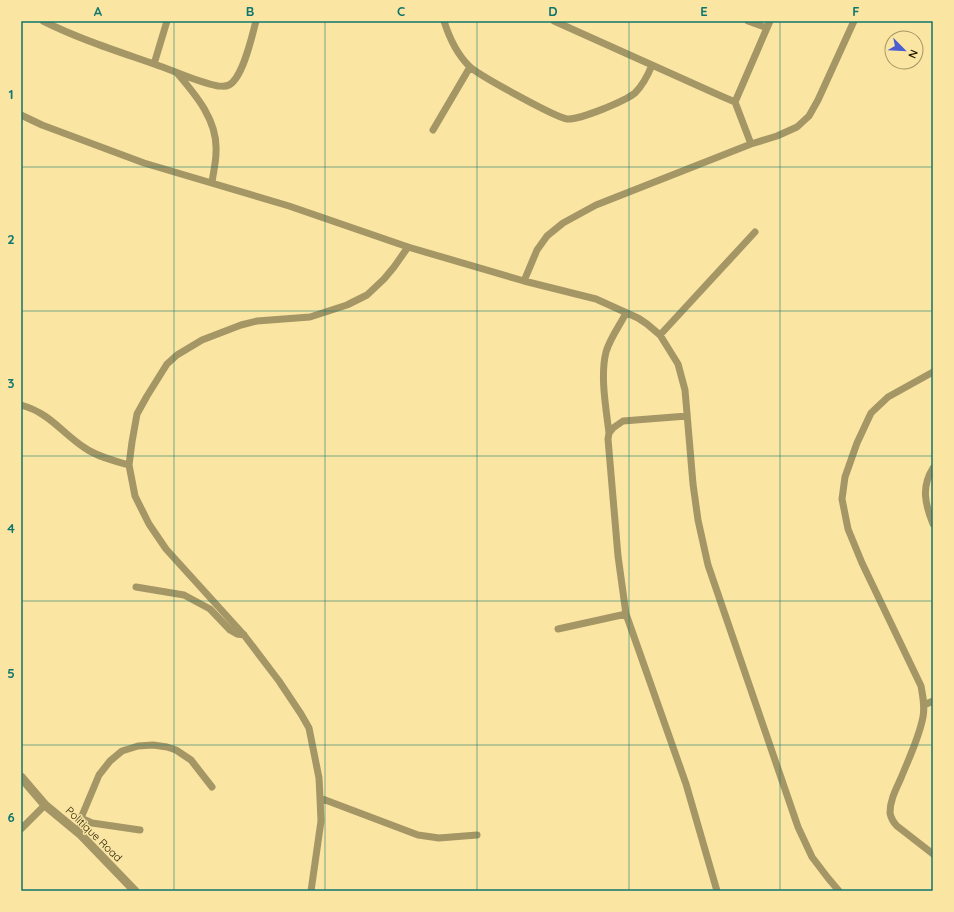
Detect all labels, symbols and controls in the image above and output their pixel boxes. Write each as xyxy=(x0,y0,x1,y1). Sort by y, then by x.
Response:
text: A xyxy=(94,3,103,19)
text: B xyxy=(246,3,254,19)
text: C xyxy=(397,3,405,19)
text: D xyxy=(548,3,558,19)
text: E xyxy=(700,3,708,19)
text: F xyxy=(852,3,860,19)
north arrow xyxy=(884,30,924,70)
text: N xyxy=(905,48,921,61)
text: 1 xyxy=(8,86,14,102)
text: 2 xyxy=(7,231,15,247)
text: 3 xyxy=(8,375,15,391)
text: 4 xyxy=(7,520,15,536)
text: 5 xyxy=(7,665,15,681)
street label: Politique Road xyxy=(63,803,125,865)
text: 6 xyxy=(7,809,15,825)

